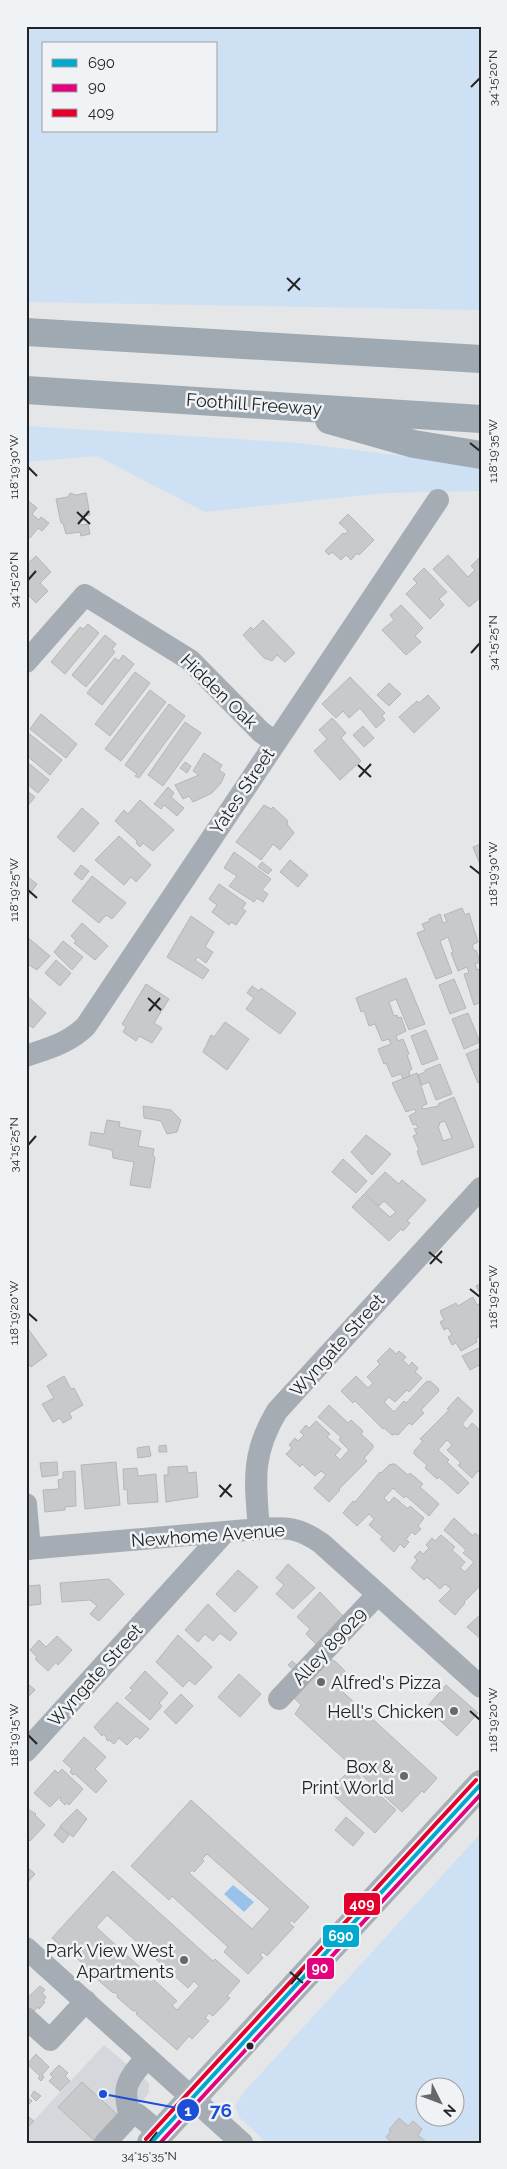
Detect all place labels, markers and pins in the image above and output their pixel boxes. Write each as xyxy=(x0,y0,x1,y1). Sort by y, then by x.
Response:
place label: Alfred's Pizza xyxy=(331,1672,441,1693)
marker: Alfred's Pizza xyxy=(315,1676,327,1688)
place label: Hell's Chicken xyxy=(327,1701,444,1722)
marker: Hell's Chicken xyxy=(448,1705,460,1717)
place label: Box & Print World xyxy=(301,1756,394,1798)
marker: Box & Print World xyxy=(398,1770,410,1782)
place label: Park View West Apartments xyxy=(46,1940,174,1982)
marker: Park View West Apartments xyxy=(178,1954,190,1966)
unlabelled marker xyxy=(245,2041,255,2051)
callout: 76 xyxy=(175,2093,242,2127)

